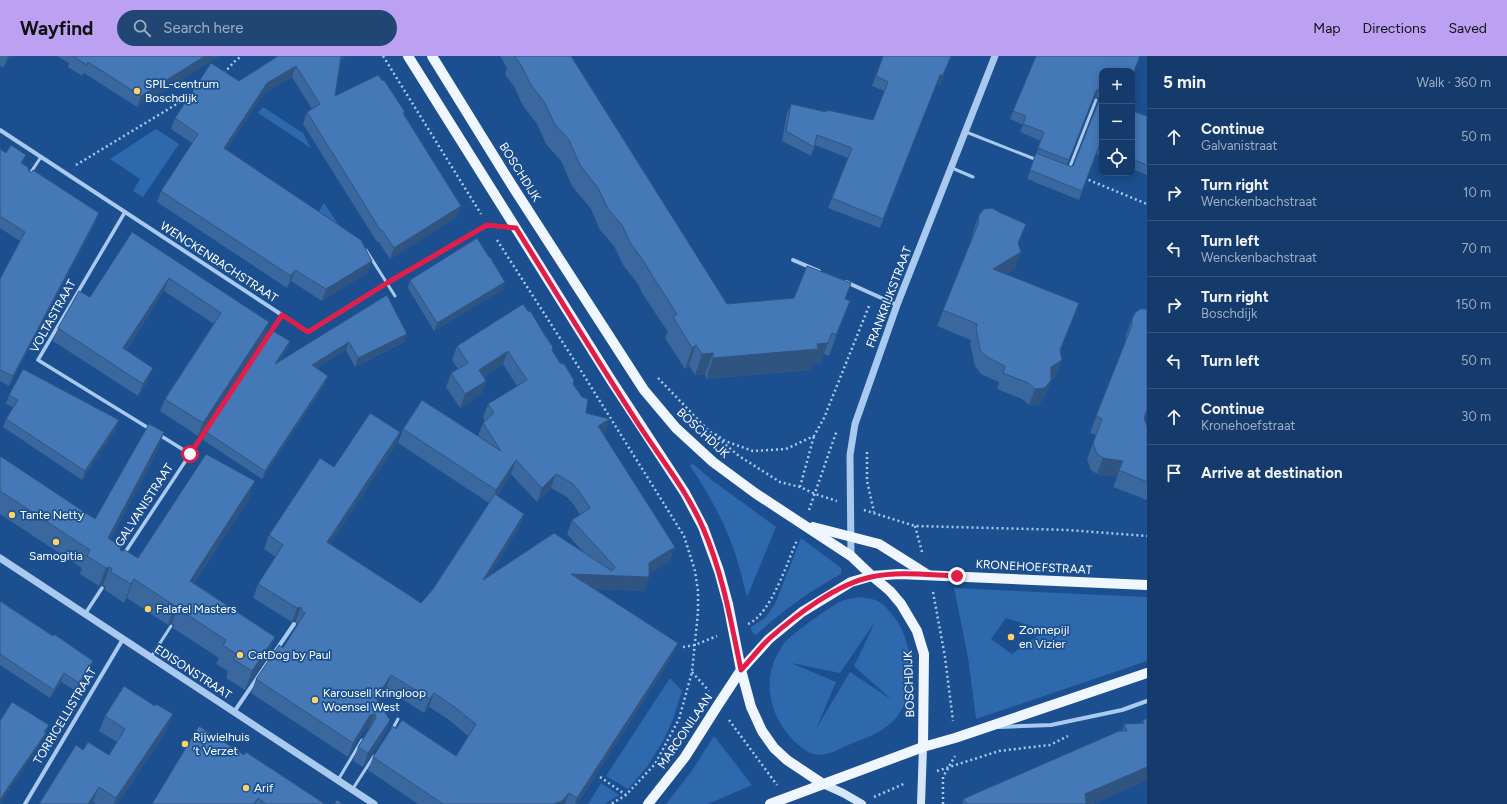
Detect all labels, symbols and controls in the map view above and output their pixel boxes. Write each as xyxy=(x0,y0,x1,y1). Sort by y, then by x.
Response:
search box xyxy=(117,10,397,46)
text: Wayfind xyxy=(20,17,93,40)
icon: search xyxy=(131,17,153,39)
text: Search here xyxy=(163,19,243,37)
text: Map xyxy=(1313,20,1341,37)
text: Directions xyxy=(1363,20,1426,37)
text: Saved xyxy=(1448,20,1487,37)
map controls xyxy=(1099,68,1135,176)
button: + xyxy=(1099,68,1135,104)
text: 5 min xyxy=(1163,72,1206,92)
text: Walk · 360 m xyxy=(1416,75,1491,90)
place label: SPIL-centrum Boschdijk xyxy=(145,77,219,105)
marker: SPIL-centrum Boschdijk xyxy=(132,86,142,96)
button: − xyxy=(1099,104,1135,140)
text: Continue xyxy=(1201,120,1264,138)
icon: ahead xyxy=(1163,126,1185,148)
text: 50 m xyxy=(1461,129,1491,144)
text: Galvanistraat xyxy=(1201,138,1277,153)
street label: BOSCHDIJK xyxy=(496,140,544,205)
button: locate xyxy=(1099,140,1135,176)
text: Turn right xyxy=(1201,176,1269,194)
icon: right xyxy=(1163,182,1185,204)
text: 10 m xyxy=(1463,185,1491,200)
text: Wenckenbachstraat xyxy=(1201,194,1317,209)
street label: WENCKENBACHSTRAAT xyxy=(158,219,281,305)
text: Turn left xyxy=(1201,232,1259,250)
icon: left xyxy=(1163,238,1185,260)
text: 70 m xyxy=(1461,241,1491,256)
street label: FRANKRIJKSTRAAT xyxy=(863,244,915,350)
text: Wenckenbachstraat xyxy=(1201,250,1317,265)
street label: VOLTASTRAAT xyxy=(27,277,79,355)
text: Turn right xyxy=(1201,288,1269,306)
icon: right xyxy=(1163,294,1185,316)
text: 150 m xyxy=(1456,297,1491,312)
text: Boschdijk xyxy=(1201,306,1257,321)
icon: left xyxy=(1163,350,1185,372)
text: Turn left xyxy=(1201,352,1259,370)
text: 50 m xyxy=(1461,353,1491,368)
text: Continue xyxy=(1201,400,1264,418)
street label: BOSCHDIJK xyxy=(674,405,733,461)
icon: ahead xyxy=(1163,406,1185,428)
text: 30 m xyxy=(1461,409,1491,424)
text: Kronehoefstraat xyxy=(1201,418,1295,433)
route start xyxy=(181,445,199,463)
street label: GALVANISTRAAT xyxy=(112,461,176,549)
icon: arrive xyxy=(1163,462,1185,484)
text: Arrive at destination xyxy=(1201,464,1342,482)
place label: Tante Netty xyxy=(20,508,85,522)
marker: Tante Netty xyxy=(7,510,17,520)
marker: Samogitia xyxy=(51,537,61,547)
place label: Samogitia xyxy=(29,549,83,563)
street label: KRONEHOEFSTRAAT xyxy=(975,557,1093,577)
route end xyxy=(948,567,966,585)
place label: Falafel Masters xyxy=(156,602,237,616)
marker: Falafel Masters xyxy=(143,604,153,614)
place label: Zonnepijl en Vizier xyxy=(1019,623,1069,651)
marker: Zonnepijl en Vizier xyxy=(1006,632,1016,642)
street label: EDISONSTRAAT xyxy=(152,642,234,702)
place label: CatDog by Paul xyxy=(248,648,331,662)
marker: CatDog by Paul xyxy=(235,650,245,660)
street label: BOSCHDIJK xyxy=(901,650,917,718)
street label: TORRICELLISTRAAT xyxy=(31,665,100,767)
place label: Karousell Kringloop Woensel West xyxy=(323,686,426,714)
street label: MARCONILAAN xyxy=(655,691,715,771)
marker: Karousell Kringloop Woensel West xyxy=(310,695,320,705)
place label: Rijwielhuis ‘t Verzet xyxy=(193,730,250,758)
marker: Rijwielhuis ‘t Verzet xyxy=(180,739,190,749)
place label: Arif xyxy=(254,781,274,795)
marker: Arif xyxy=(241,783,251,793)

